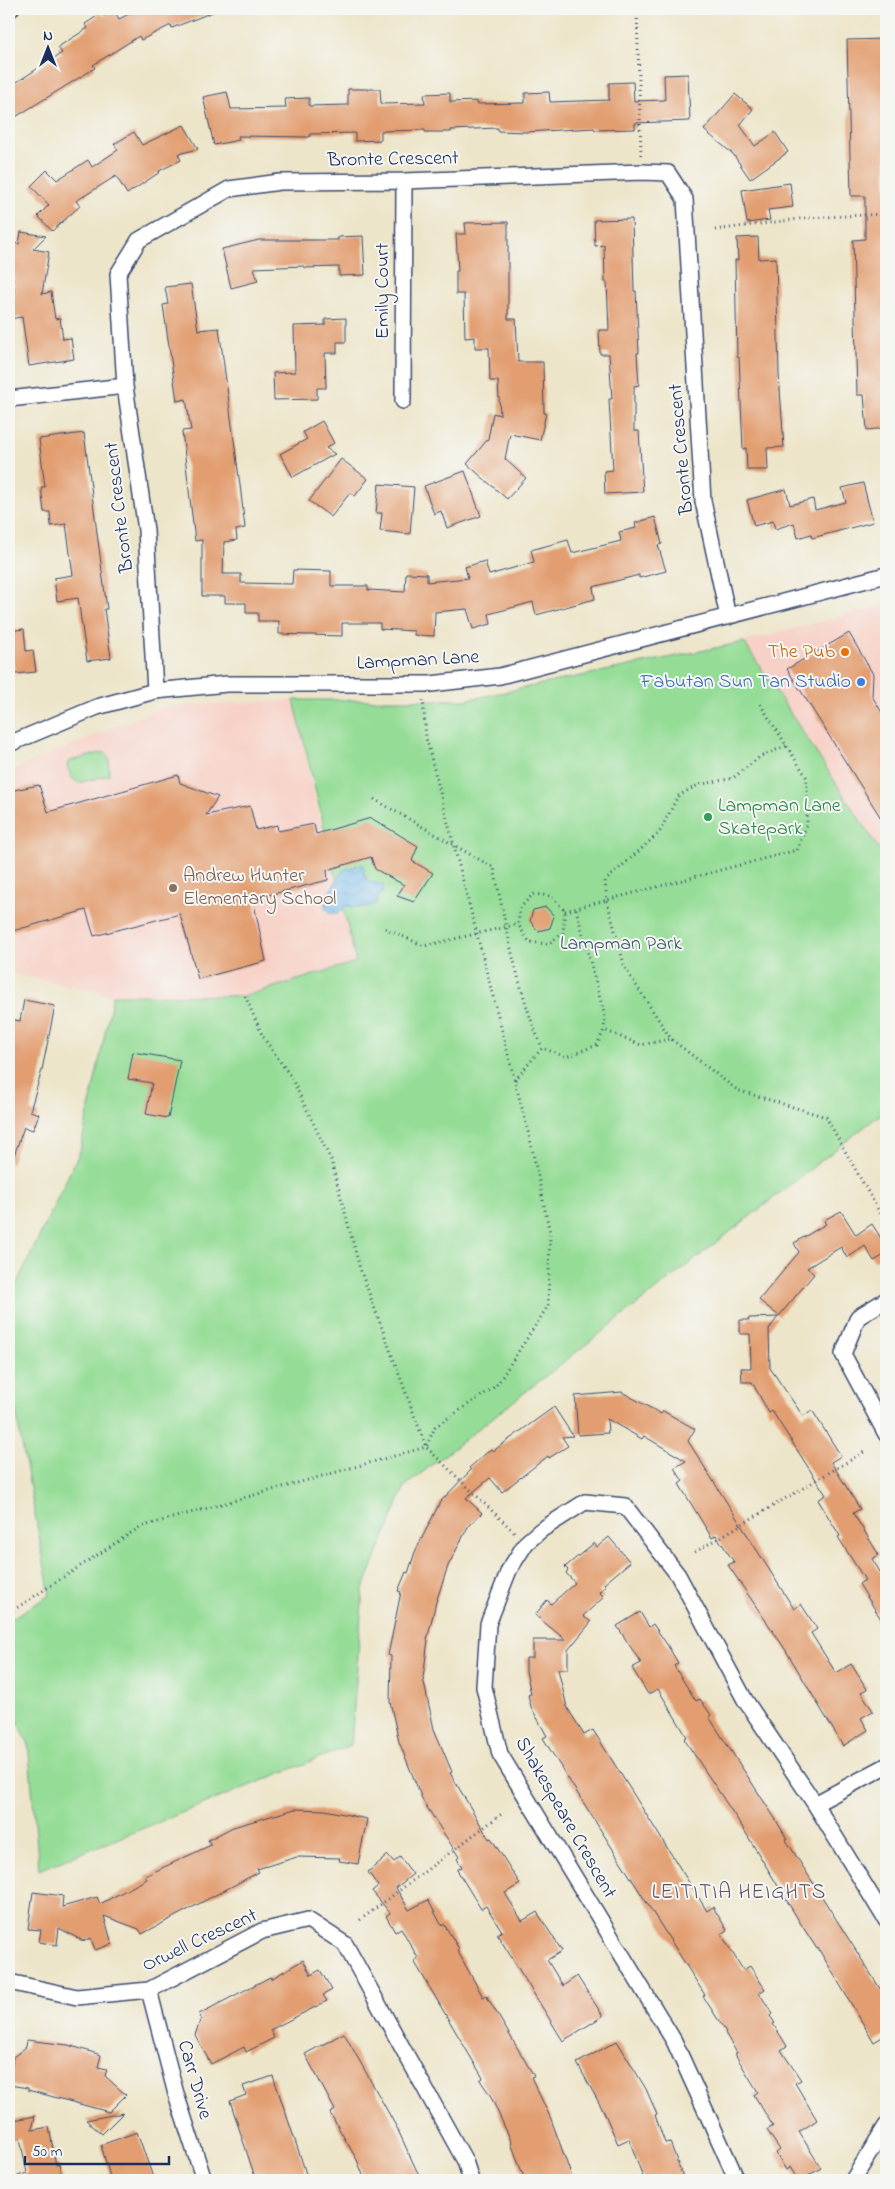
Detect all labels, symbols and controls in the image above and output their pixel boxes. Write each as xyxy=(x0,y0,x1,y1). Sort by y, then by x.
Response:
north arrow xyxy=(22,22,72,72)
text: N xyxy=(43,26,53,47)
street label: Bronte Crescent xyxy=(326,144,459,176)
street label: Emily Court xyxy=(369,243,398,339)
street label: Bronte Crescent xyxy=(662,382,702,517)
street label: Bronte Crescent xyxy=(98,440,143,575)
place label: The Pub xyxy=(768,638,835,667)
street label: Lampman Lane xyxy=(356,643,480,679)
marker: The Pub xyxy=(839,646,851,658)
place label: Fabutan Sun Tan Studio xyxy=(640,668,851,697)
marker: Fabutan Sun Tan Studio xyxy=(855,676,867,688)
place label: Lampman Lane Skatepark xyxy=(718,792,841,844)
marker: Lampman Lane Skatepark xyxy=(702,811,714,823)
place label: Andrew Hunter Elementary School xyxy=(183,862,336,914)
marker: Andrew Hunter Elementary School xyxy=(167,882,179,894)
park label: Lampman Park xyxy=(560,930,682,959)
street label: Shakespeare Crescent xyxy=(507,1732,623,1905)
district label: LEITITIA HEIGHTS xyxy=(652,1878,826,1908)
street label: Orwell Crescent xyxy=(138,1902,263,1980)
street label: Carr Drive xyxy=(169,2037,219,2123)
scale bar xyxy=(25,2134,169,2166)
text: 50 m xyxy=(32,2141,63,2163)

